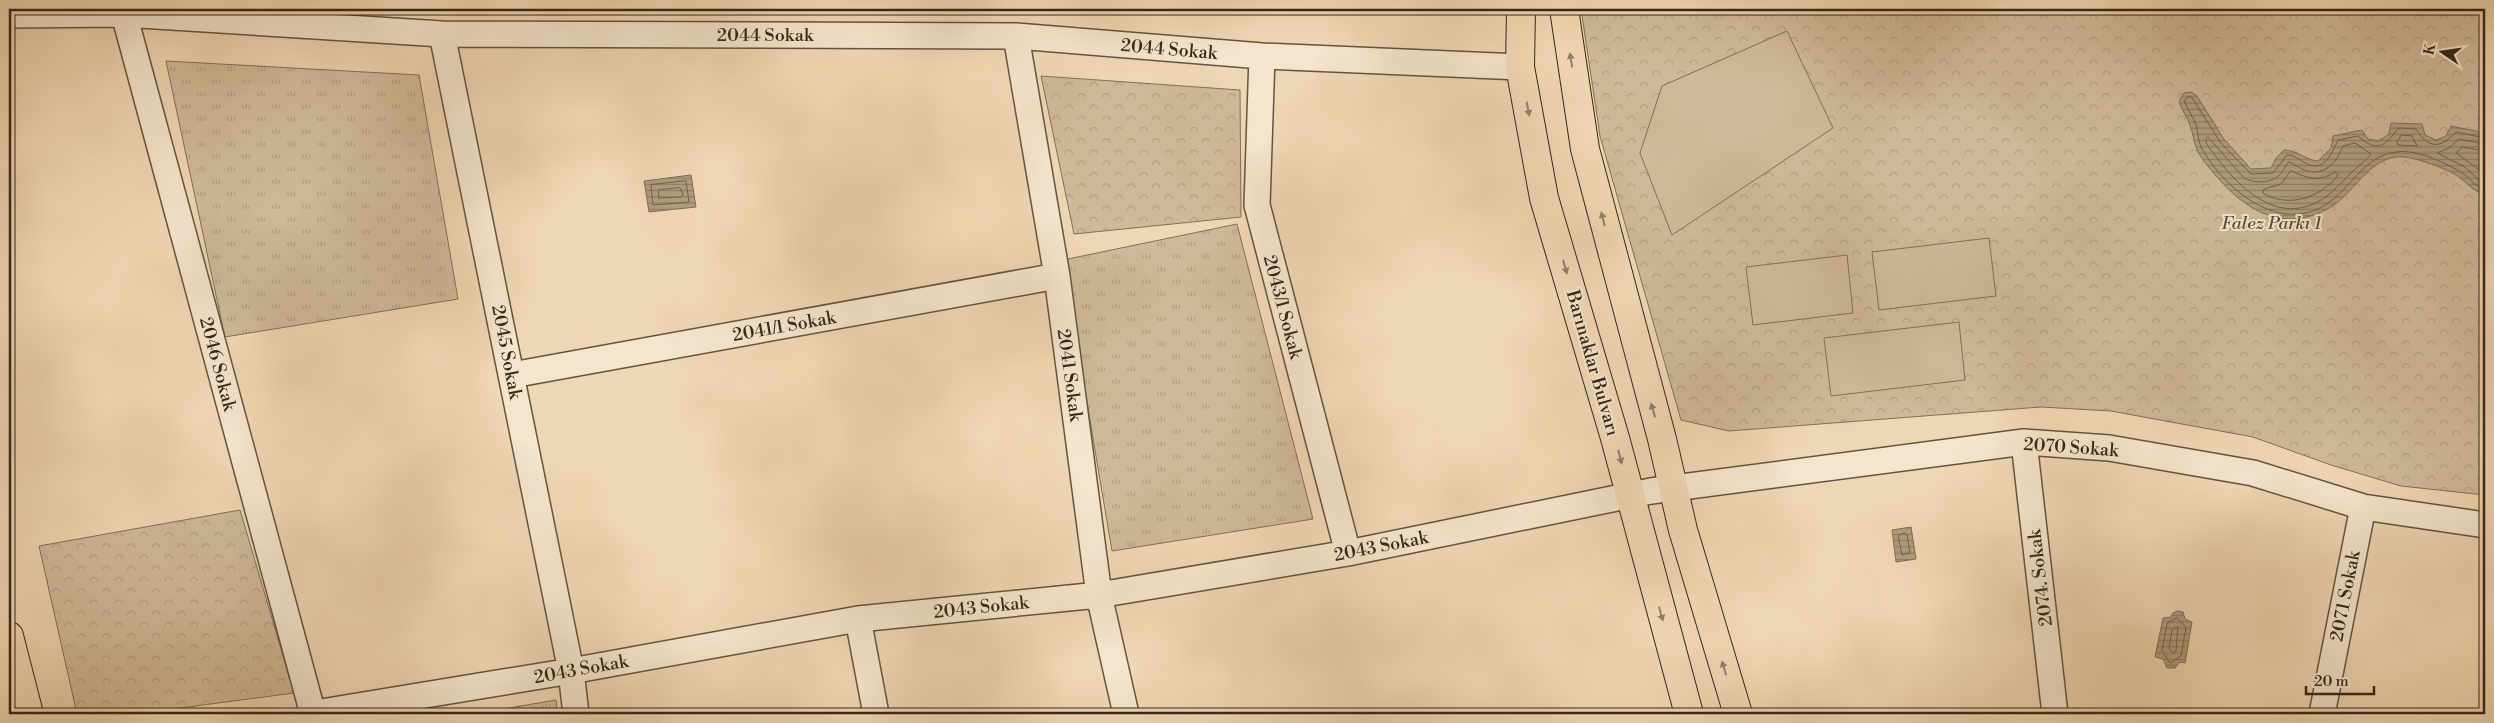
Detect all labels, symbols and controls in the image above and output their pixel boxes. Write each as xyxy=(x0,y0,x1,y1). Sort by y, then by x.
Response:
street label: 2044 Sokak xyxy=(717,24,815,47)
north arrow xyxy=(2416,28,2466,78)
street label: 2044 Sokak xyxy=(1120,34,1220,65)
text: K xyxy=(2420,41,2440,57)
one-way arrow xyxy=(1567,51,1575,67)
one-way arrow xyxy=(1524,102,1532,118)
one-way arrow xyxy=(1599,211,1607,226)
park label: Falez Parkı 1 xyxy=(2221,212,2321,235)
street label: 2043/1 Sokak xyxy=(1258,253,1308,363)
one-way arrow xyxy=(1561,260,1569,275)
street label: Barınaklar Bulvarı xyxy=(1560,287,1624,439)
street label: 2045 Sokak xyxy=(486,303,527,403)
street label: 2041/1 Sokak xyxy=(731,306,839,347)
street label: 2046 Sokak xyxy=(194,315,242,415)
street label: 2041 Sokak xyxy=(1052,327,1088,424)
one-way arrow xyxy=(1649,402,1657,417)
street label: 2070 Sokak xyxy=(2023,433,2121,462)
one-way arrow xyxy=(1616,449,1624,464)
street label: 2043 Sokak xyxy=(1332,526,1432,567)
street label: 2074. Sokak xyxy=(2023,527,2058,628)
street label: 2071 Sokak xyxy=(2325,547,2366,643)
street label: 2043 Sokak xyxy=(932,591,1031,624)
one-way arrow xyxy=(1658,607,1666,622)
street label: 2043 Sokak xyxy=(532,650,632,689)
one-way arrow xyxy=(1720,660,1728,675)
scale bar xyxy=(2306,663,2374,695)
text: 20 m xyxy=(2314,672,2349,691)

